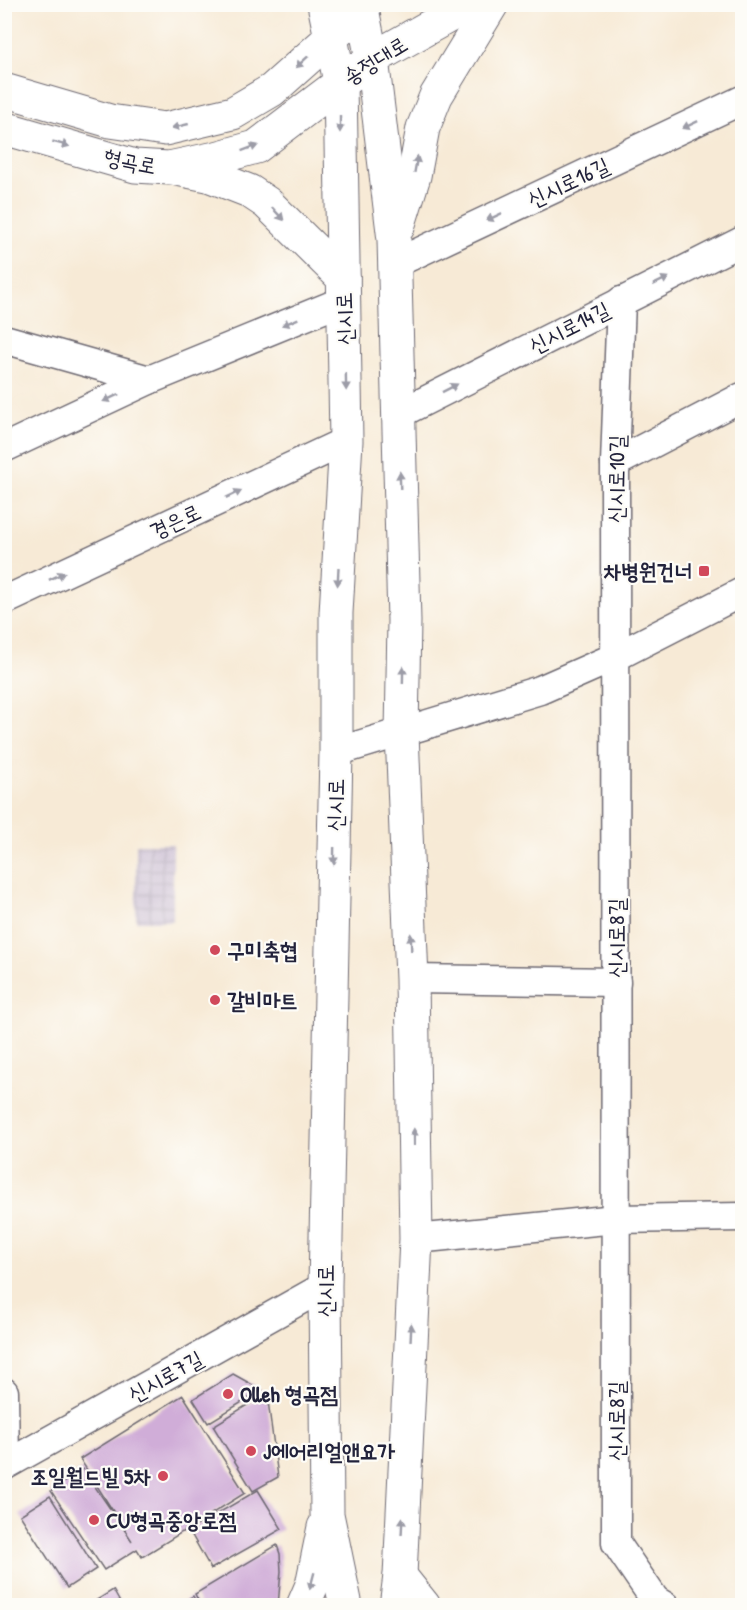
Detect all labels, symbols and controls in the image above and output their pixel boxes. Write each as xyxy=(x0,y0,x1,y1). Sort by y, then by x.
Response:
street label: 송정대로 xyxy=(337,29,413,91)
one-way arrow xyxy=(295,55,309,69)
one-way arrow xyxy=(335,115,345,134)
one-way arrow xyxy=(681,120,698,129)
one-way arrow xyxy=(170,122,189,131)
one-way arrow xyxy=(52,140,70,150)
street label: 형곡로 xyxy=(101,141,159,181)
one-way arrow xyxy=(241,142,259,152)
street label: 신시로16길 xyxy=(522,150,614,214)
one-way arrow xyxy=(412,154,421,173)
one-way arrow xyxy=(271,207,285,221)
one-way arrow xyxy=(486,212,503,221)
one-way arrow xyxy=(652,276,669,285)
street label: 신시로 xyxy=(328,292,360,346)
street label: 신시로14길 xyxy=(523,294,615,360)
one-way arrow xyxy=(281,317,299,327)
one-way arrow xyxy=(341,373,350,392)
one-way arrow xyxy=(441,383,458,393)
one-way arrow xyxy=(102,393,119,402)
street label: 신시로10길 xyxy=(600,434,632,524)
one-way arrow xyxy=(395,470,404,489)
one-way arrow xyxy=(226,489,243,498)
street label: 경은로 xyxy=(145,496,205,546)
place label: 차병원건너 xyxy=(603,556,692,586)
marker: 차병원건너 xyxy=(697,564,711,578)
one-way arrow xyxy=(333,568,343,587)
one-way arrow xyxy=(49,572,66,581)
one-way arrow xyxy=(398,665,408,684)
street label: 신시로 xyxy=(320,778,350,832)
one-way arrow xyxy=(329,846,339,865)
street label: 신시로8길 xyxy=(601,898,631,978)
one-way arrow xyxy=(406,932,415,951)
place label: 구미축협 xyxy=(227,935,298,965)
marker: 구미축협 xyxy=(208,943,222,957)
place label: 갈비마트 xyxy=(227,985,298,1015)
marker: 갈비마트 xyxy=(208,993,222,1007)
one-way arrow xyxy=(409,1127,419,1146)
street label: 신시로 xyxy=(310,1264,340,1318)
one-way arrow xyxy=(407,1322,416,1341)
street label: 신시로7길 xyxy=(122,1343,208,1409)
place label: Olleh 형곡점 xyxy=(240,1379,338,1409)
street label: 신시로8길 xyxy=(601,1381,631,1461)
marker: Olleh 형곡점 xyxy=(221,1387,235,1401)
place label: J에어리얼앤요가 xyxy=(263,1436,395,1466)
marker: J에어리얼앤요가 xyxy=(244,1444,258,1458)
place label: 조일월드빌 5차 xyxy=(30,1461,151,1491)
marker: 조일월드빌 5차 xyxy=(156,1469,170,1483)
place label: CU형곡중앙로점 xyxy=(106,1505,237,1535)
marker: CU형곡중앙로점 xyxy=(87,1513,101,1527)
one-way arrow xyxy=(398,1517,407,1536)
one-way arrow xyxy=(307,1572,316,1590)

